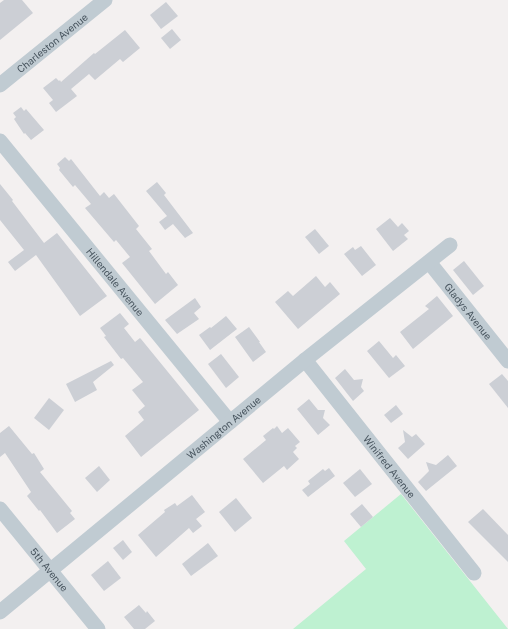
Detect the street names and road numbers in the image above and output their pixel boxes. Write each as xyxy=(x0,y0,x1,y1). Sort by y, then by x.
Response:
street label: Charleston Avenue xyxy=(14,10,90,75)
street label: Hillendale Avenue xyxy=(84,246,147,318)
street label: Gladys Avenue xyxy=(442,281,495,342)
street label: Washington Avenue xyxy=(184,393,263,461)
street label: Winifred Avenue xyxy=(361,433,418,501)
street label: 5th Avenue xyxy=(28,545,71,594)

